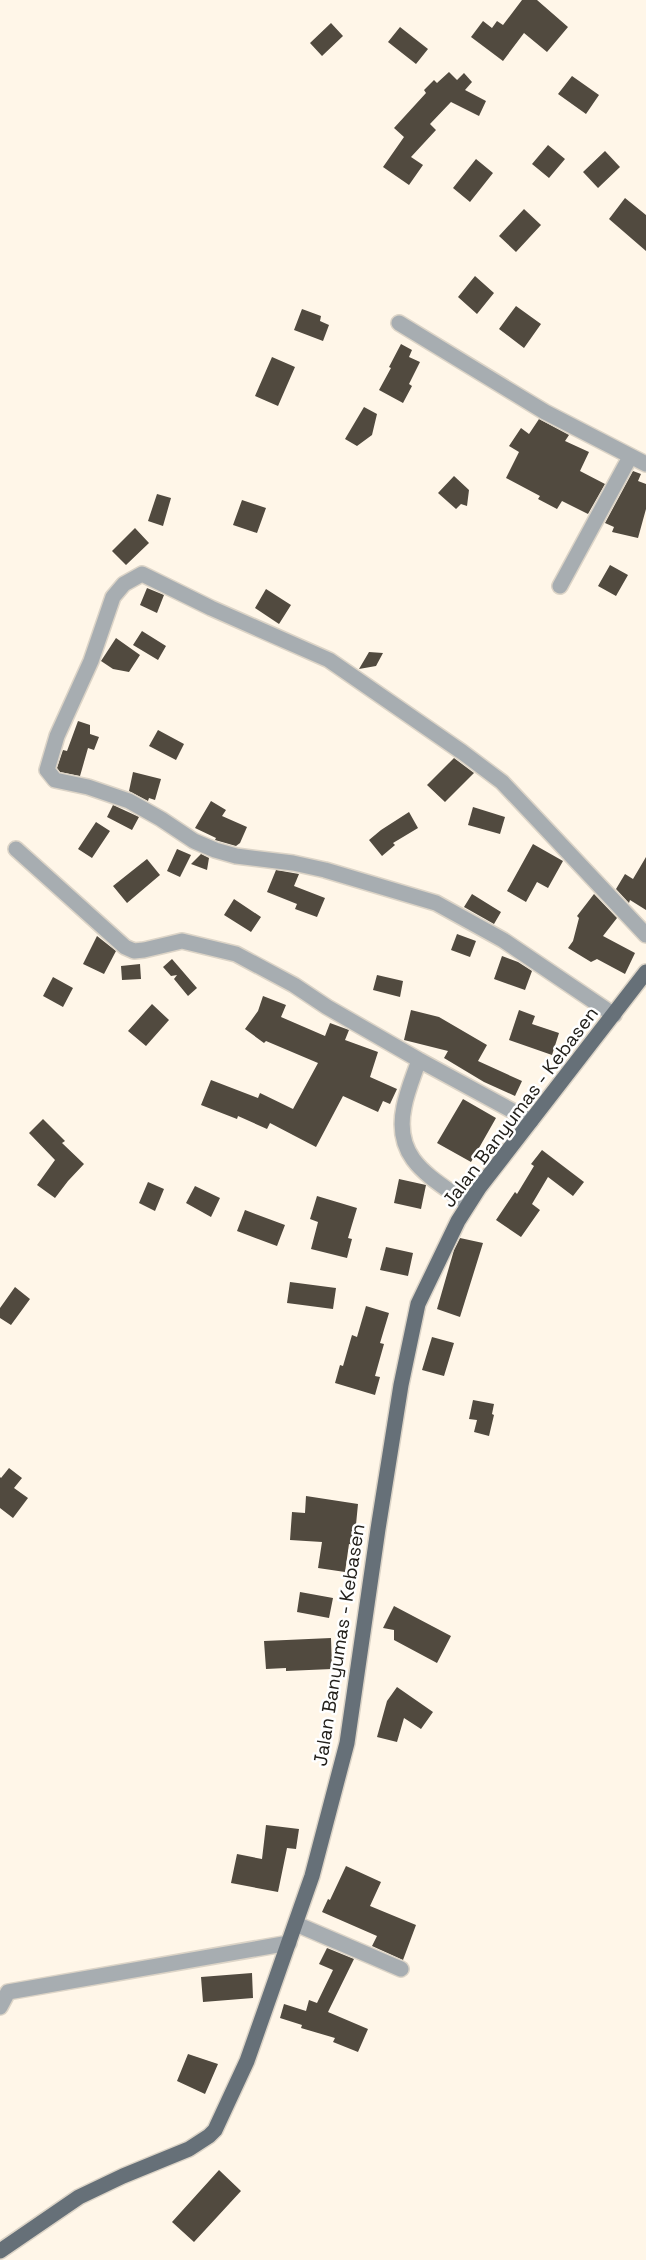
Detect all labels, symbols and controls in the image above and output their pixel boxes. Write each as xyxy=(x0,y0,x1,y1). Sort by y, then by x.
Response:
street label: Jalan Banyumas - Kebasen xyxy=(436,1002,604,1212)
street label: Jalan Banyumas - Kebasen xyxy=(307,1522,371,1768)

